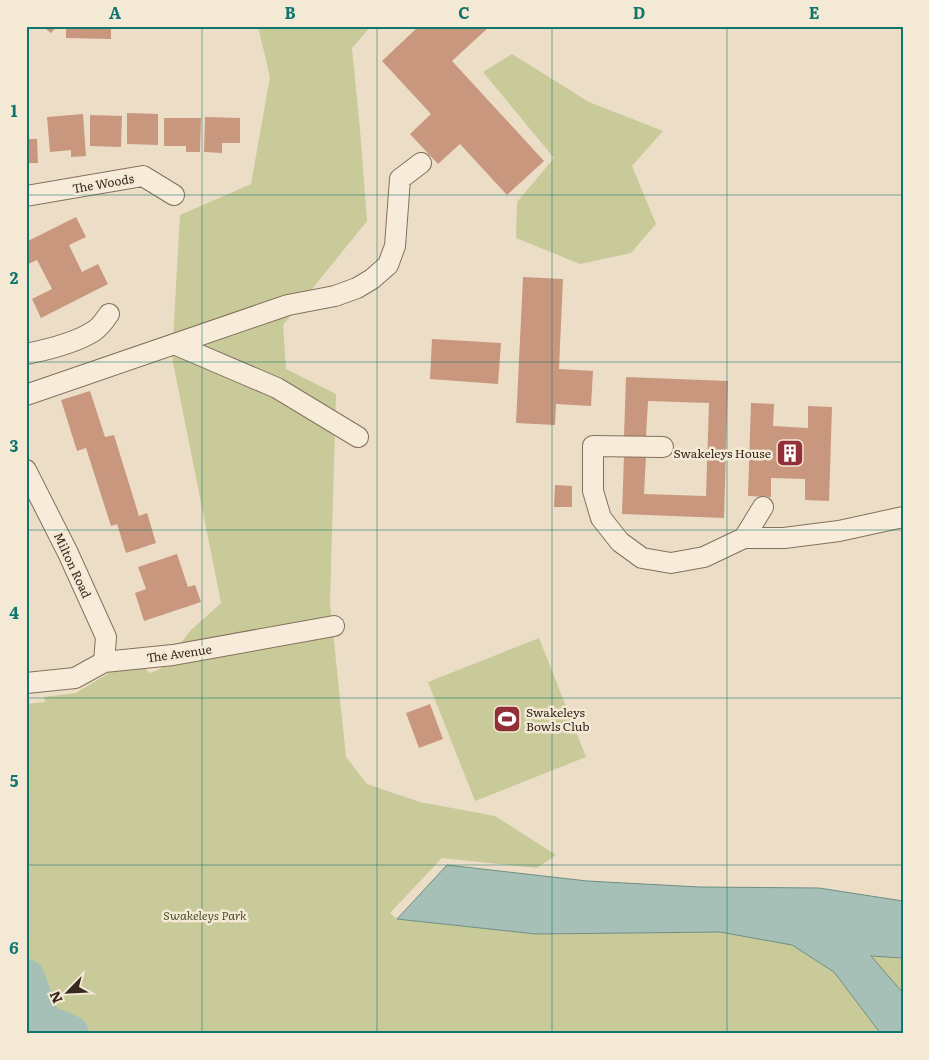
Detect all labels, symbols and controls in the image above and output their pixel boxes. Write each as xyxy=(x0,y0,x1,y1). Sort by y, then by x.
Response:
text: A xyxy=(109,0,121,24)
text: B xyxy=(284,0,296,24)
text: C xyxy=(458,0,470,24)
text: D xyxy=(633,0,645,24)
text: E xyxy=(809,0,820,24)
text: 1 xyxy=(11,98,18,122)
street label: The Woods xyxy=(71,169,136,197)
text: 2 xyxy=(10,265,19,289)
text: 3 xyxy=(10,433,19,457)
building icon: Swakeleys House xyxy=(775,438,805,468)
place label: Swakeleys House xyxy=(673,444,771,462)
street label: Milton Road xyxy=(50,529,96,602)
text: 4 xyxy=(9,600,19,624)
street label: The Avenue xyxy=(145,640,213,666)
place label: Swakeleys Bowls Club xyxy=(526,703,590,735)
sports icon: Swakeleys Bowls Club xyxy=(492,704,522,734)
text: 5 xyxy=(10,768,19,792)
park label: Swakeleys Park xyxy=(163,906,247,924)
text: 6 xyxy=(9,935,19,959)
north arrow xyxy=(42,968,92,1018)
text: N xyxy=(44,988,67,1007)

